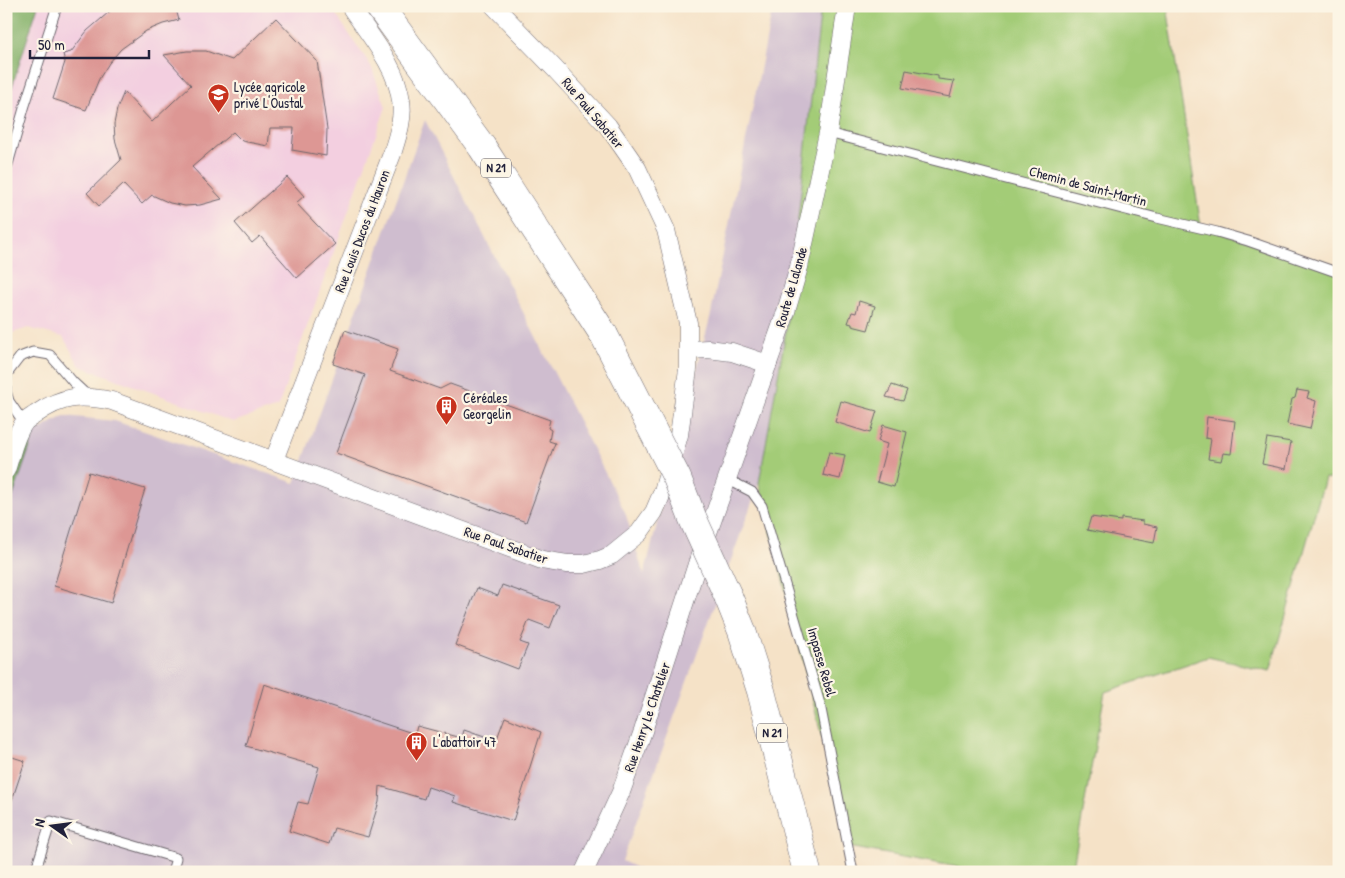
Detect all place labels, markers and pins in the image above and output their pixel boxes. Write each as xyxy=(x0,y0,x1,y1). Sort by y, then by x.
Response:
place label: Lycée agricole privé L'Oustal xyxy=(234,77,306,113)
school or university icon: Lycée agricole privé L'Oustal xyxy=(206,83,230,114)
place label: Céréales Georgelin xyxy=(463,388,511,424)
building icon: Céréales Georgelin xyxy=(435,394,459,425)
building icon: L'abattoir 47 xyxy=(405,730,429,761)
place label: L'abattoir 47 xyxy=(433,732,497,751)

